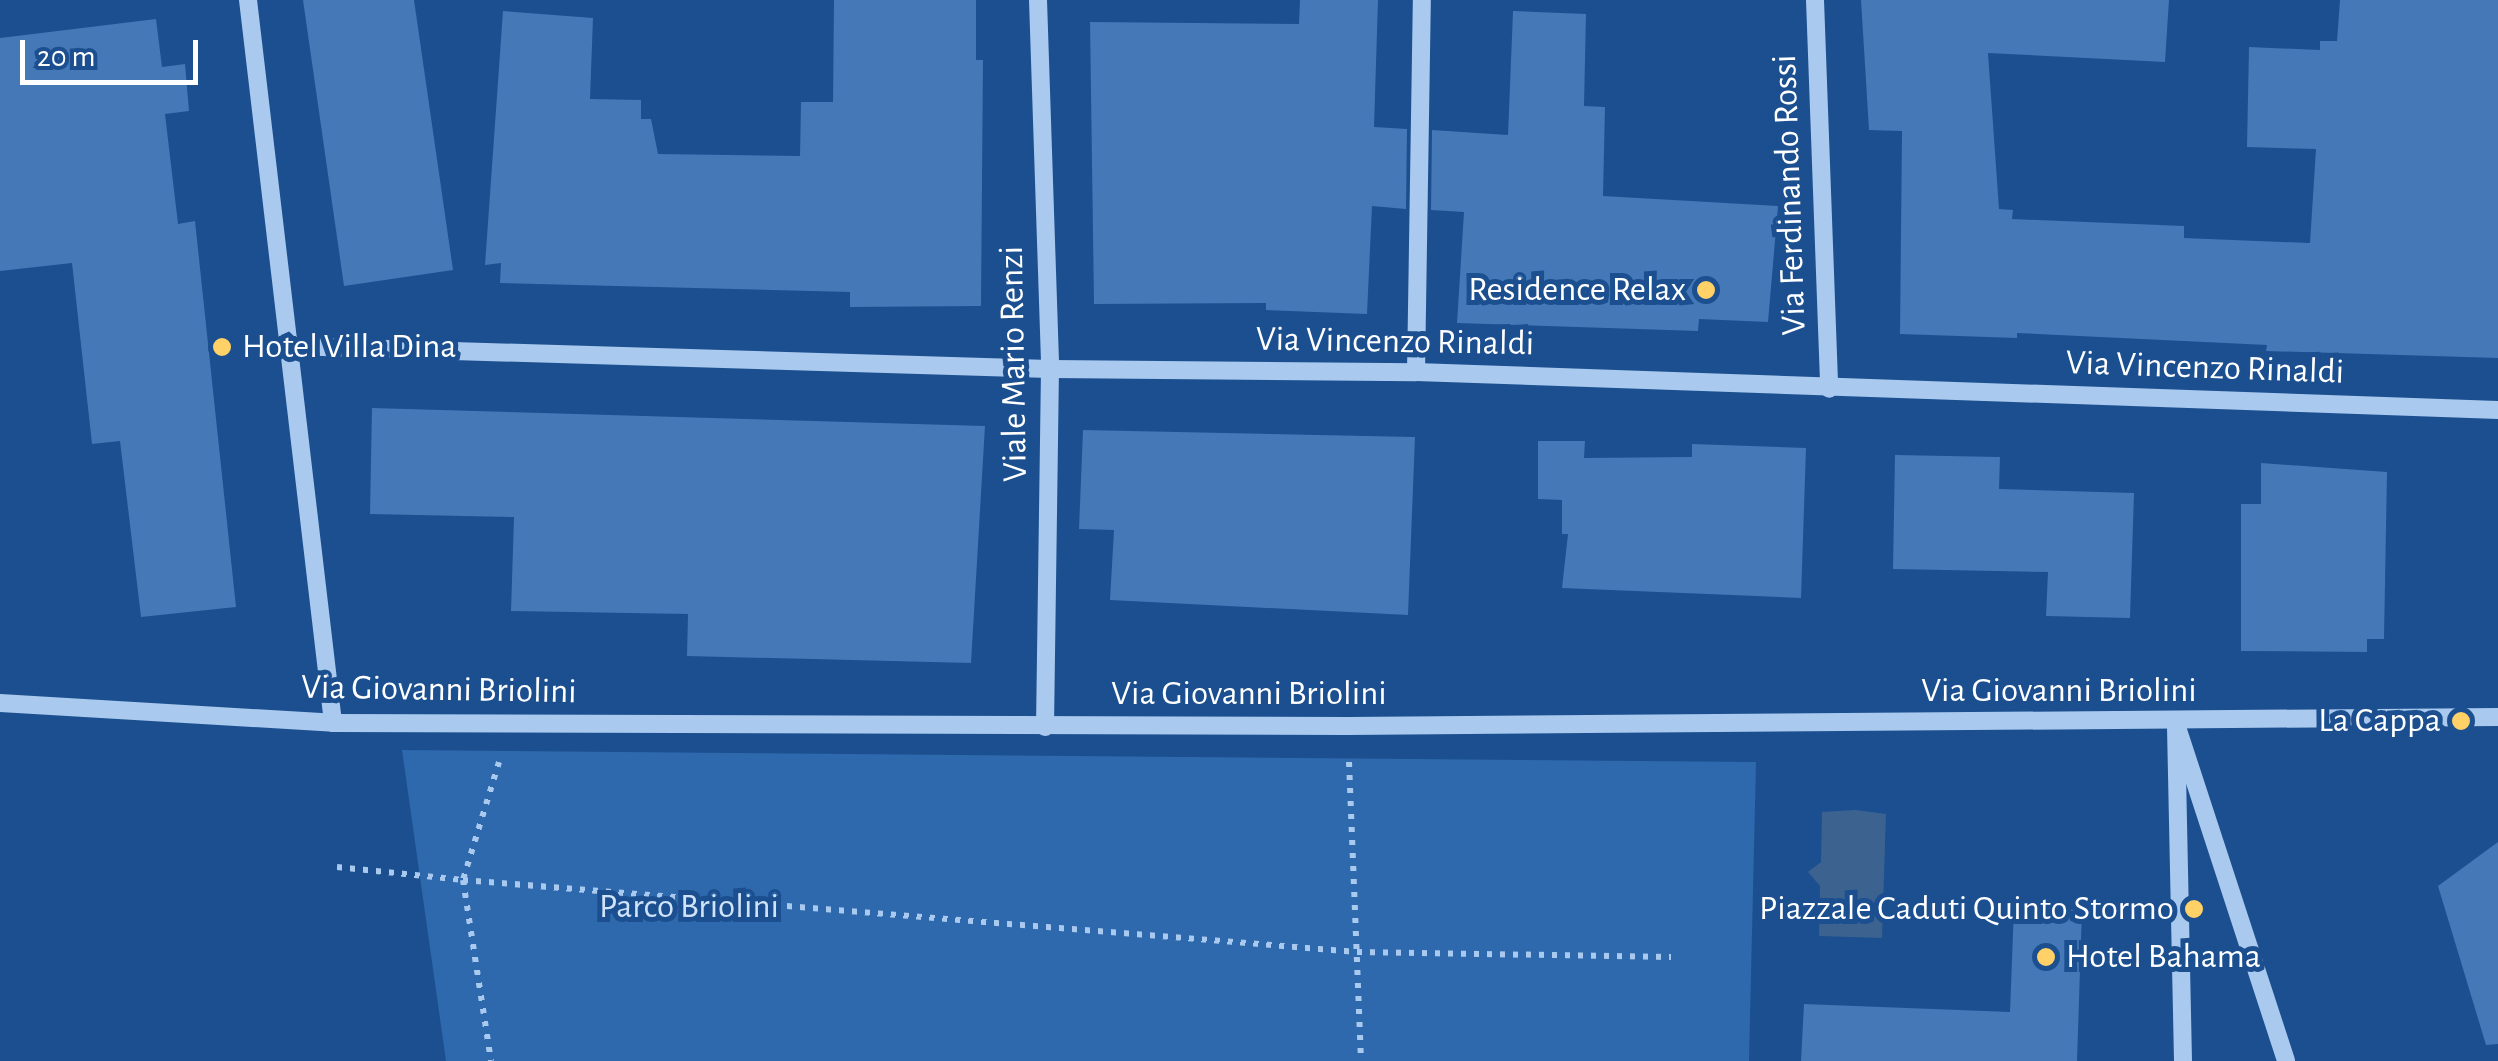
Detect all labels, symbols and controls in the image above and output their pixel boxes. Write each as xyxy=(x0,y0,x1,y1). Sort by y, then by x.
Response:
scale bar xyxy=(25,20,202,82)
text: 20 m xyxy=(37,42,95,72)
street label: Via Ferdinando Rossi xyxy=(1764,54,1816,336)
street label: Viale Mario Renzi xyxy=(991,246,1037,482)
place label: Residence Relax xyxy=(1468,269,1686,311)
marker: Residence Relax xyxy=(1695,279,1717,301)
street label: Via Vincenzo Rinaldi xyxy=(1255,319,1535,365)
place label: Hotel Villa Dina xyxy=(242,326,456,368)
marker: Hotel Villa Dina xyxy=(211,336,233,358)
street label: Via Vincenzo Rinaldi xyxy=(2065,342,2345,394)
street label: Via Giovanni Briolini xyxy=(301,667,577,713)
street label: Via Giovanni Briolini xyxy=(1921,670,2197,712)
street label: Via Giovanni Briolini xyxy=(1111,673,1387,715)
place label: La Cappa xyxy=(2318,700,2441,742)
marker: La Cappa xyxy=(2450,710,2472,732)
park label: Parco Briolini xyxy=(599,886,779,928)
place label: Piazzale Caduti Quinto Stormo xyxy=(1759,888,2174,930)
marker: Piazzale Caduti Quinto Stormo xyxy=(2183,898,2205,920)
place label: Hotel Bahama xyxy=(2066,936,2261,978)
marker: Hotel Bahama xyxy=(2035,946,2057,968)

